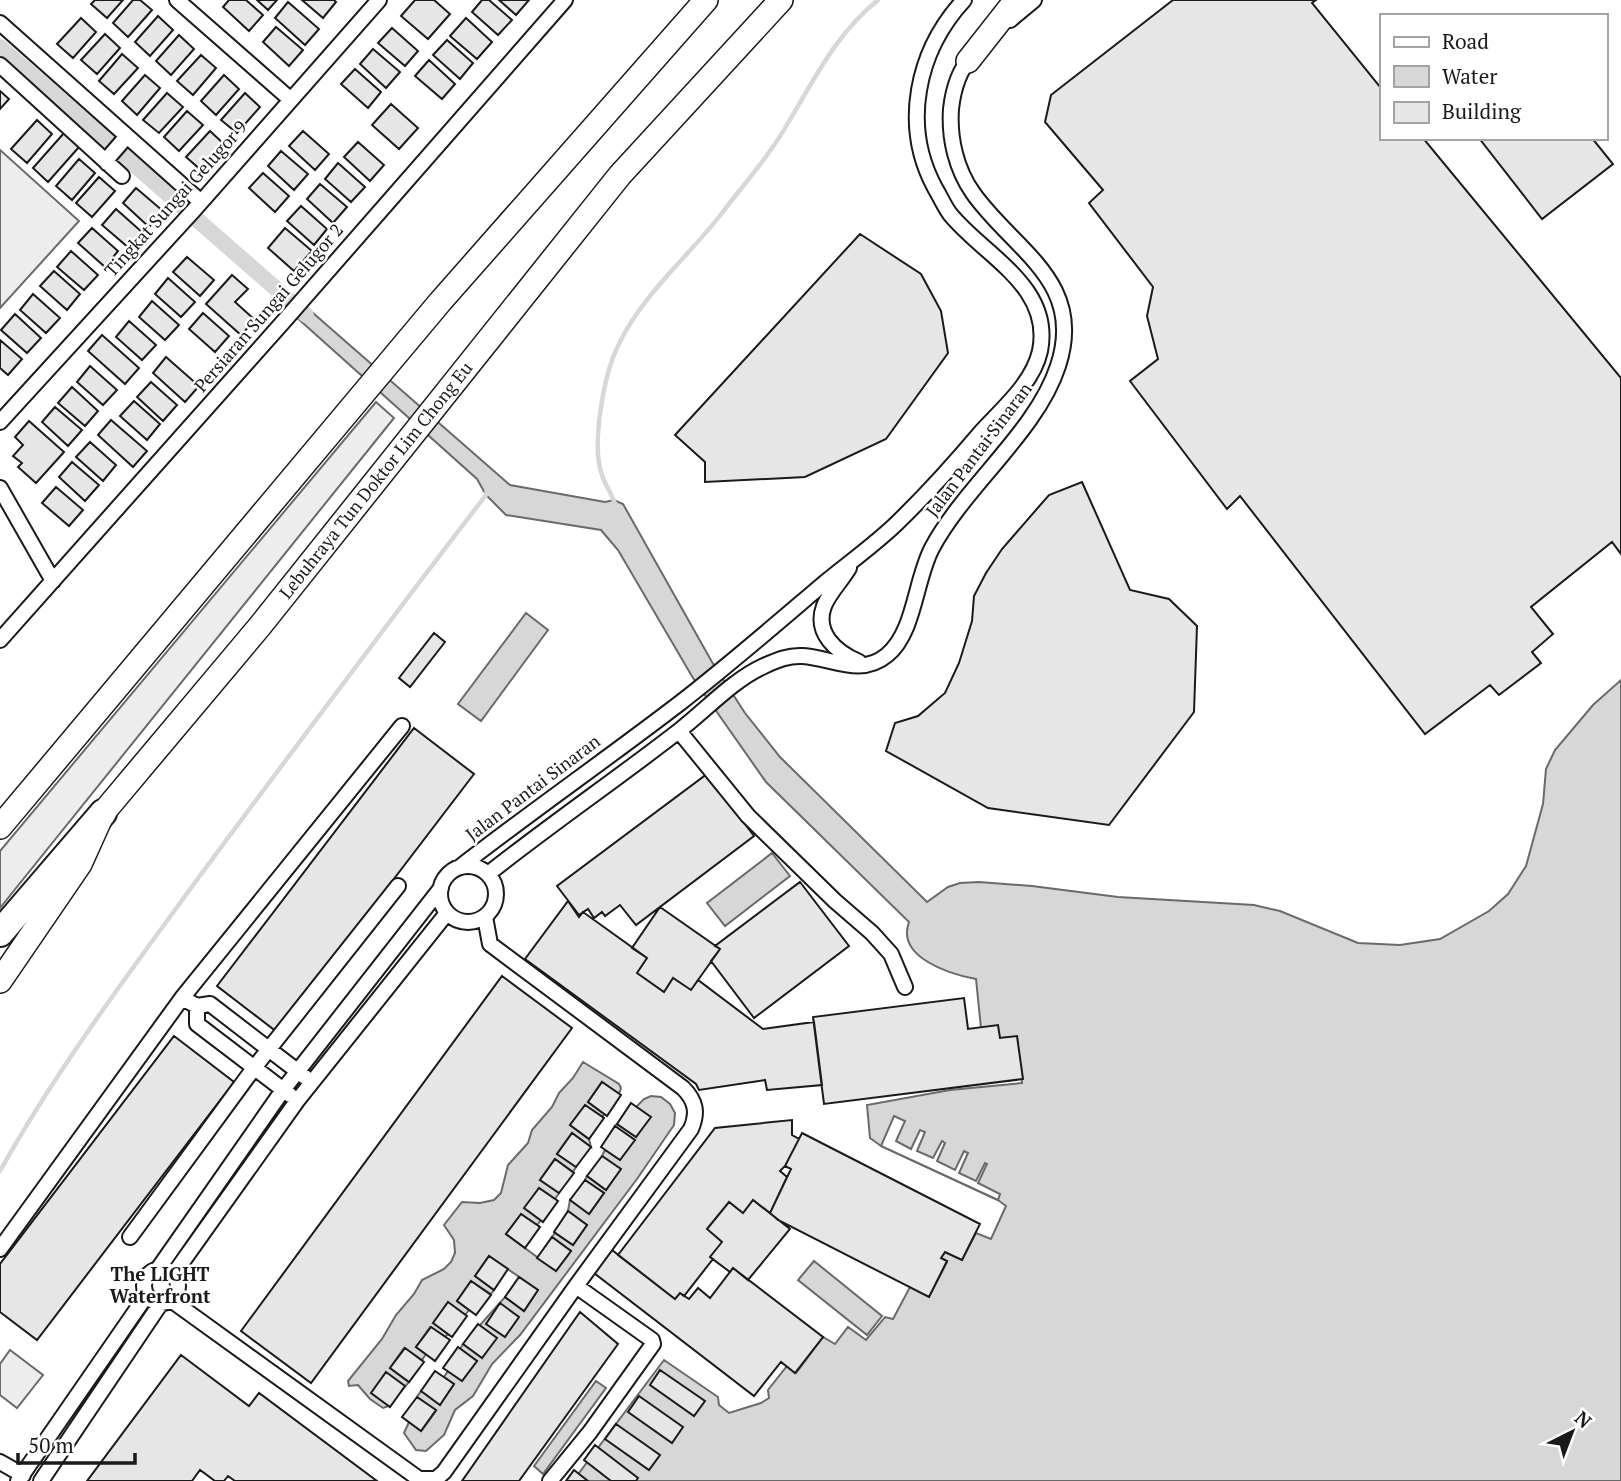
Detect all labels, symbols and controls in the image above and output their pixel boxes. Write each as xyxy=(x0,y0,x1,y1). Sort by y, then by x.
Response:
legend xyxy=(1380,14,1607,140)
text: Road xyxy=(1442,27,1489,55)
text: Water xyxy=(1442,62,1497,90)
text: Building xyxy=(1442,97,1522,125)
street label: Tingkat Sungai Gelugor 9 xyxy=(99,115,252,282)
street label: Persiaran Sungai Gelugor 2 xyxy=(188,218,348,397)
street label: Lebuhraya Tun Doktor Lim Chong Eu xyxy=(273,356,477,603)
street label: Jalan Pantai Sinaran xyxy=(920,377,1037,521)
street label: Jalan Pantai Sinaran xyxy=(460,729,605,846)
district label: The LIGHT Waterfront xyxy=(109,1261,211,1308)
north arrow xyxy=(1537,1397,1607,1467)
text: N xyxy=(1570,1405,1598,1434)
scale bar xyxy=(18,1422,135,1466)
text: 50 m xyxy=(28,1431,74,1459)

